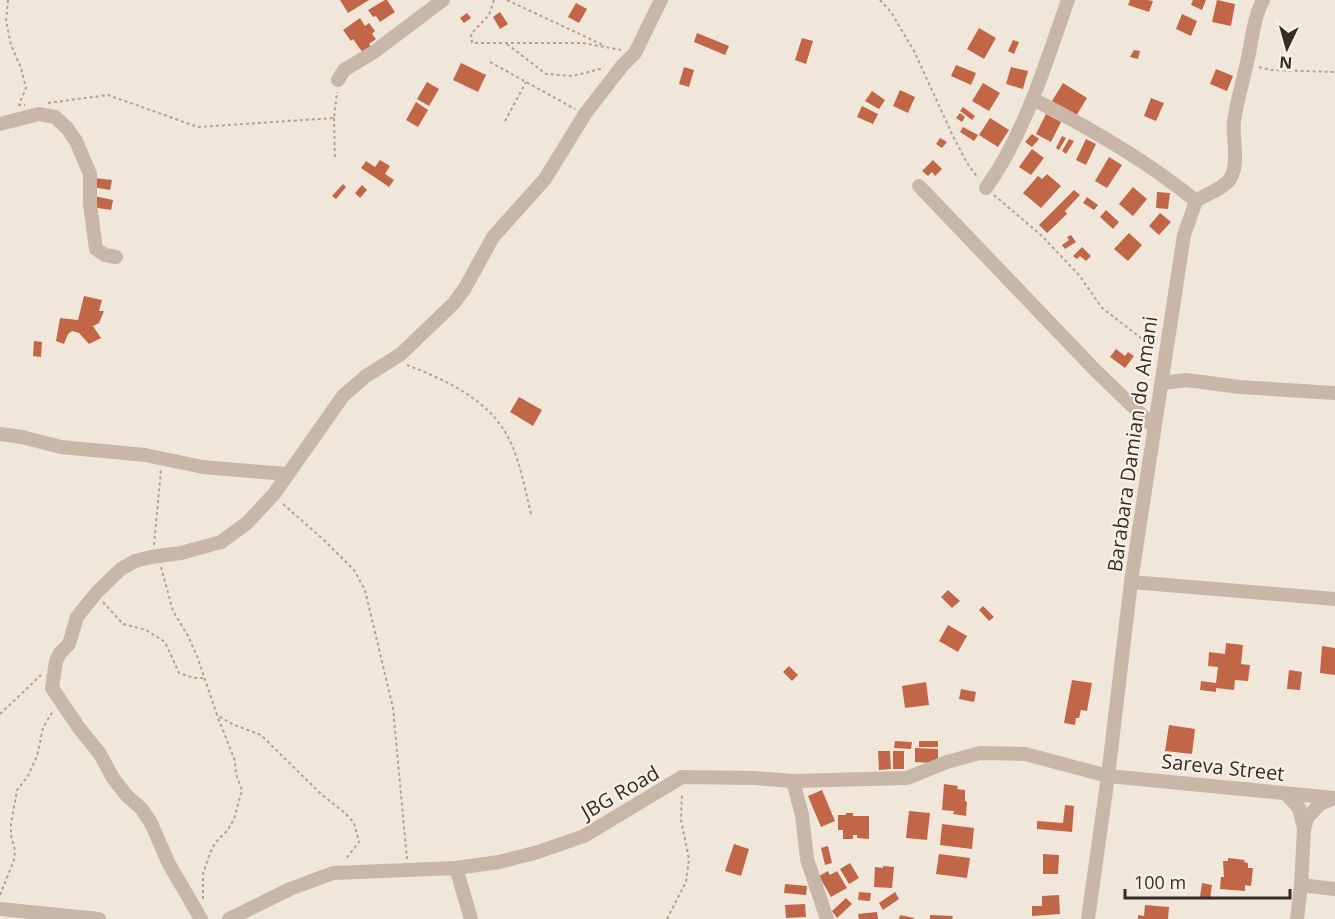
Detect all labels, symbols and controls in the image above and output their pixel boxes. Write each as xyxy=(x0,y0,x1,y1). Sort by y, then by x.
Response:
north arrow xyxy=(1257,18,1317,78)
text: N xyxy=(1278,51,1293,74)
street label: Barabara Damian do Amani xyxy=(1101,314,1163,574)
street label: Sareva Street xyxy=(1160,747,1286,787)
street label: JBG Road xyxy=(574,759,664,826)
scale bar xyxy=(1125,862,1290,900)
text: 100 m xyxy=(1134,870,1186,894)

